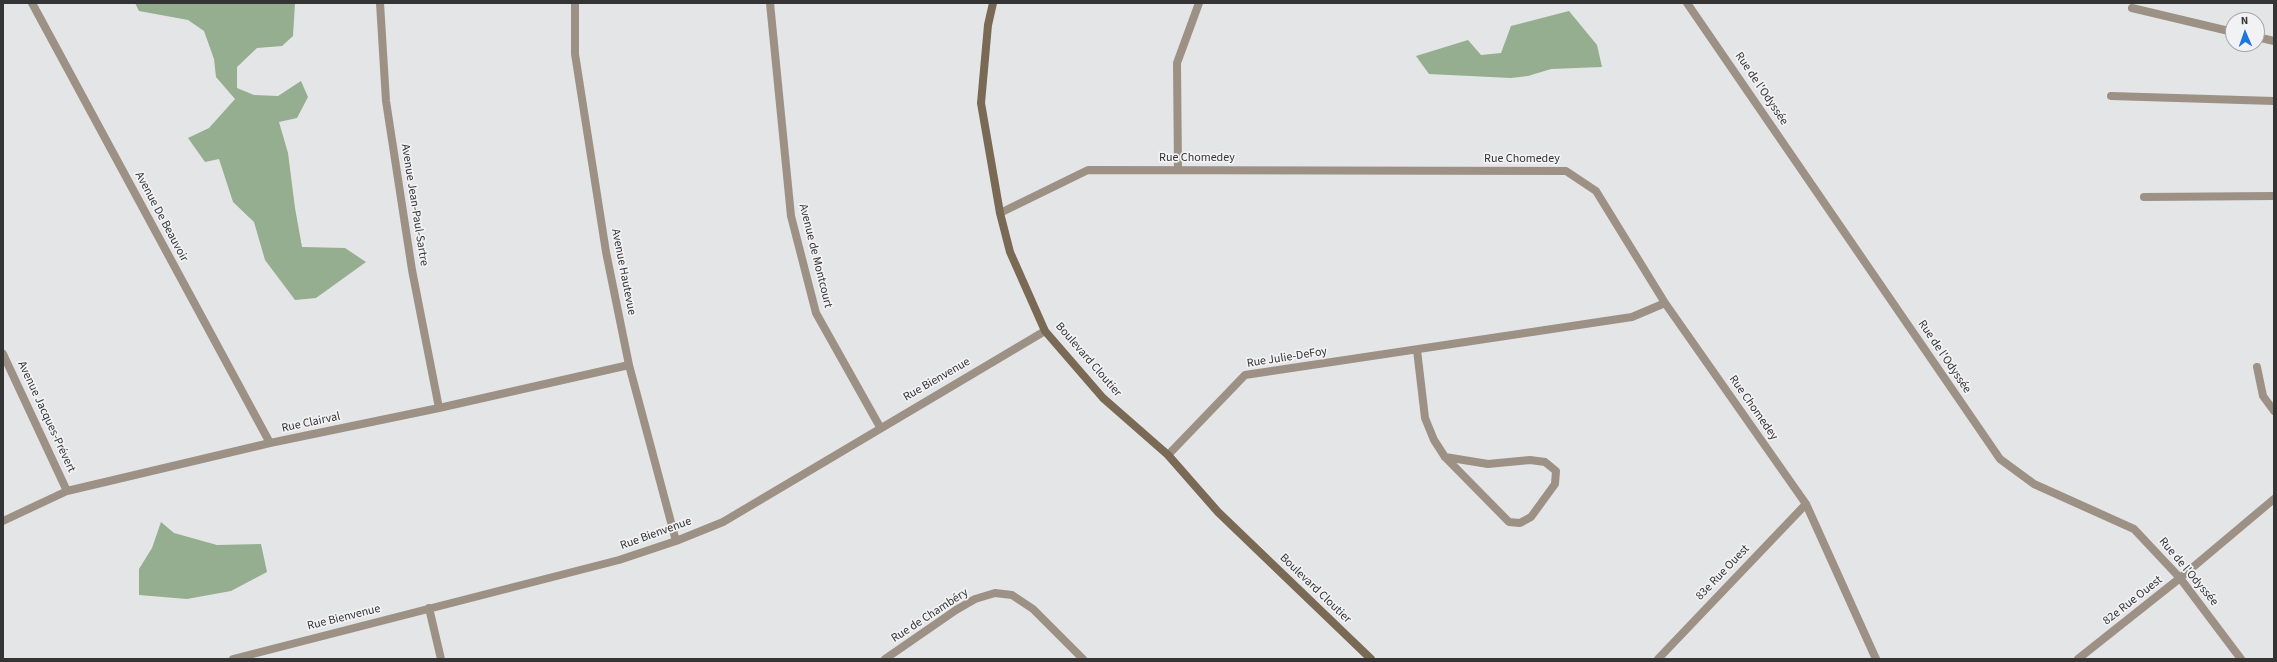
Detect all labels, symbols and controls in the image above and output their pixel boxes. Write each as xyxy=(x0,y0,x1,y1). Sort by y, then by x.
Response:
north arrow xyxy=(2225,12,2265,52)
text: N xyxy=(2241,13,2249,28)
street label: Rue de l'Odyssée xyxy=(1731,50,1791,128)
street label: Avenue Jean-Paul-Sartre xyxy=(397,143,431,267)
street label: Rue Chomedey xyxy=(1159,151,1235,165)
street label: Rue Chomedey xyxy=(1484,152,1560,166)
street label: Avenue De Beauvoir xyxy=(131,170,191,264)
street label: Avenue de Montcourt xyxy=(795,203,835,309)
street label: Avenue Hautevue xyxy=(608,228,638,316)
street label: Rue de l'Odyssée xyxy=(1914,318,1974,396)
street label: Boulevard Cloutier xyxy=(1052,320,1124,400)
street label: Rue Julie-DeFoy xyxy=(1246,345,1328,371)
street label: Rue Bienvenue xyxy=(901,355,973,405)
street label: Avenue Jacques-Prévert xyxy=(14,359,78,475)
street label: Rue Chomedey xyxy=(1725,373,1781,443)
street label: Rue Clairval xyxy=(280,410,342,436)
street label: Rue Bienvenue xyxy=(618,514,694,554)
street label: Rue de l'Odyssée xyxy=(2155,535,2221,609)
street label: 83e Rue Ouest xyxy=(1693,542,1753,604)
street label: Boulevard Cloutier xyxy=(1276,551,1354,627)
street label: 82e Rue Ouest xyxy=(2100,573,2166,629)
street label: Rue de Chambéry xyxy=(889,586,971,646)
street label: Rue Bienvenue xyxy=(306,602,382,634)

